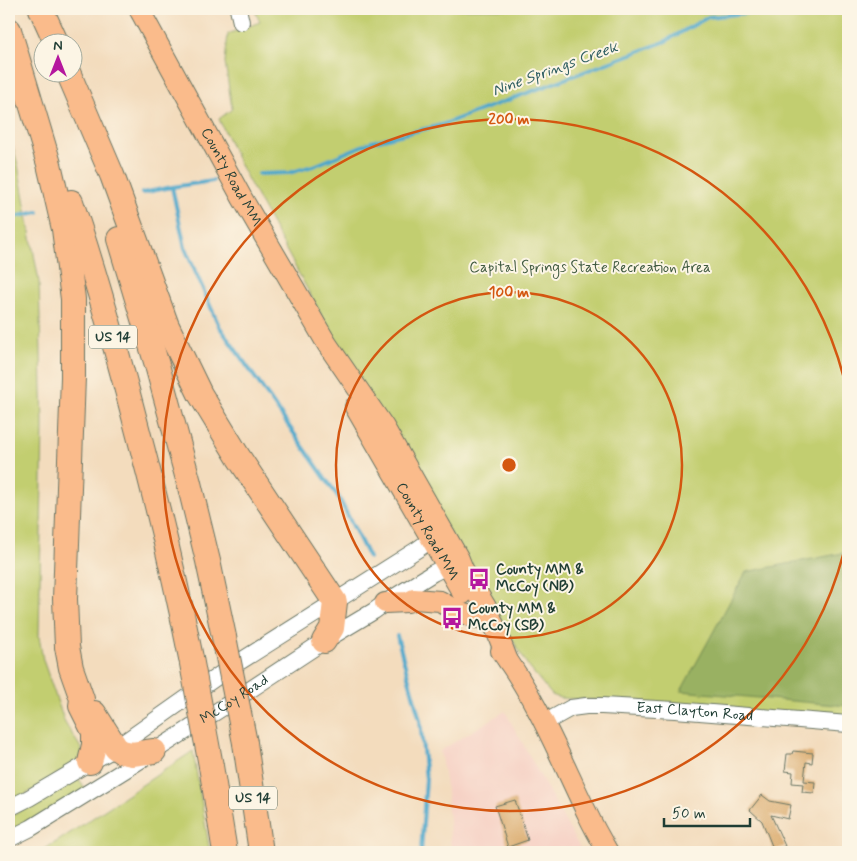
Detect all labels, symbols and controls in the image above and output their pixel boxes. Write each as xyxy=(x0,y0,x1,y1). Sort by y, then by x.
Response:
north arrow xyxy=(32,32,82,82)
water label: Nine Springs Creek xyxy=(489,36,622,101)
text: N xyxy=(53,37,63,55)
text: 200 m xyxy=(489,110,530,130)
street label: County Road MM xyxy=(196,124,267,231)
park label: Capital Springs State Recreation Area xyxy=(469,258,711,279)
text: 100 m xyxy=(489,283,529,303)
road number: US 14 xyxy=(89,326,137,348)
centre of rings xyxy=(500,456,518,474)
street label: County Road MM xyxy=(391,479,463,584)
place label: County MM & McCoy (NB) xyxy=(496,560,584,597)
bus stop icon: County MM & McCoy (NB) xyxy=(466,566,492,592)
place label: County MM & McCoy (SB) xyxy=(468,599,556,636)
bus stop icon: County MM & McCoy (SB) xyxy=(439,605,465,631)
street label: McCoy Road xyxy=(196,670,273,729)
street label: East Clayton Road xyxy=(636,698,754,726)
road number: US 14 xyxy=(229,786,277,810)
scale bar xyxy=(664,796,751,828)
text: 50 m xyxy=(672,804,706,824)

